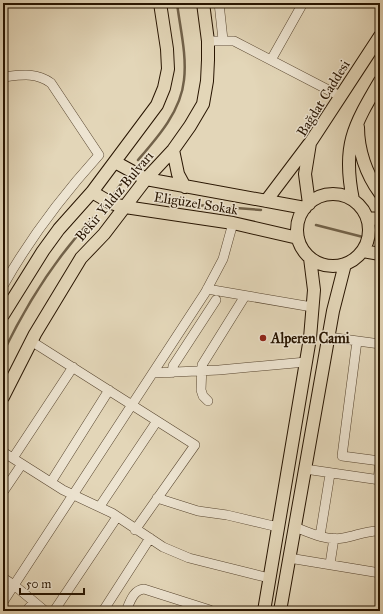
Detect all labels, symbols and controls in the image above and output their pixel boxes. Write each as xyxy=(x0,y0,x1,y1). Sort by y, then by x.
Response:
street label: Bağdat Caddesi xyxy=(293,57,354,140)
street label: Bekir Yıldız Bulvarı xyxy=(72,148,157,245)
street label: Eligüzel Sokak xyxy=(153,188,240,219)
place label: Alperen Cami xyxy=(270,330,350,348)
marker: Alperen Cami xyxy=(258,333,268,343)
scale bar xyxy=(20,570,84,596)
text: 50 m xyxy=(26,577,51,591)

